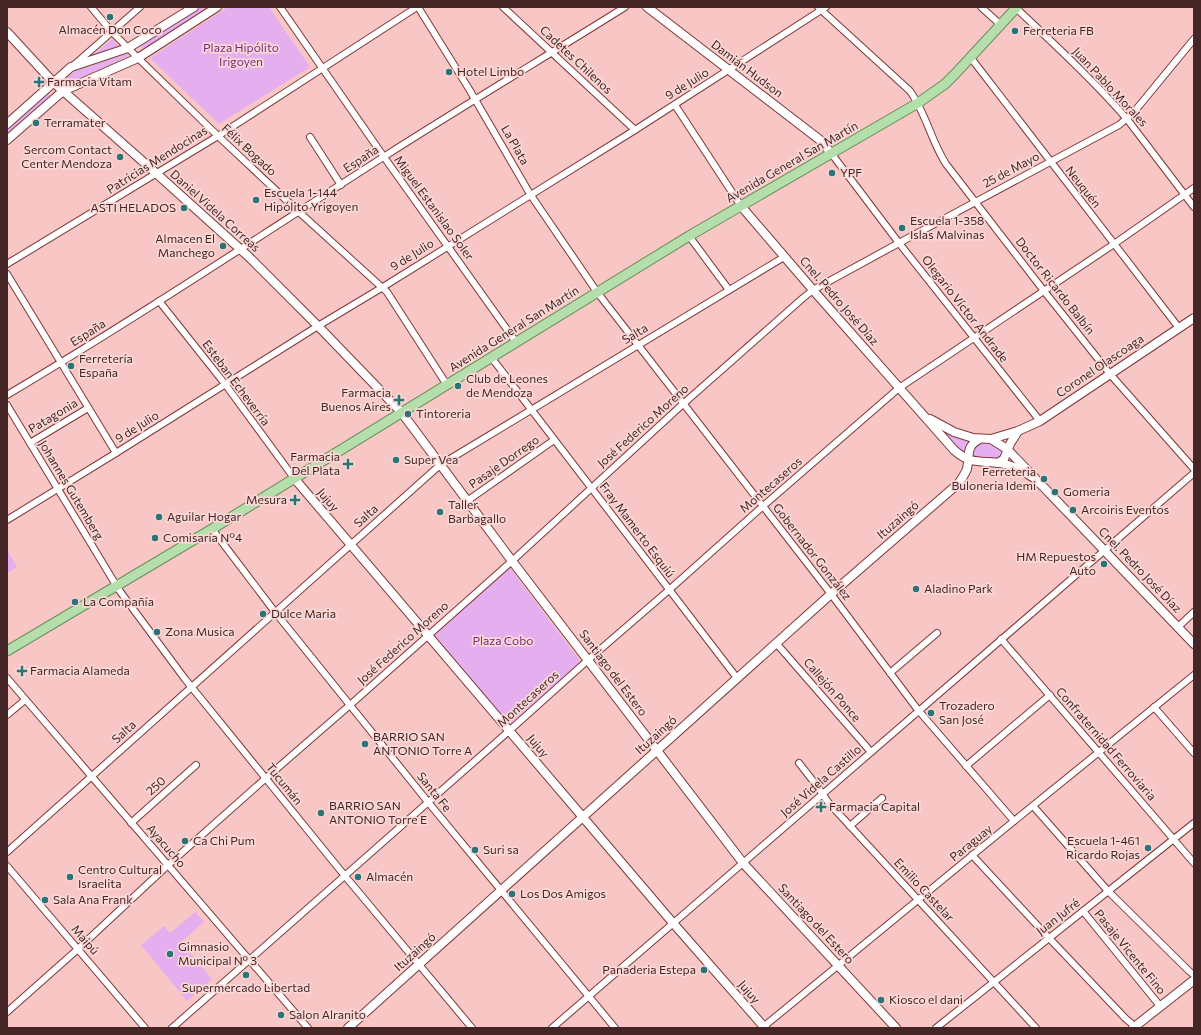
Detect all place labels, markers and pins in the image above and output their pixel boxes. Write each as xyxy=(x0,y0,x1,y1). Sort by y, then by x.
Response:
marker: Almacén Don Coco xyxy=(105,12,115,22)
place label: Almacén Don Coco xyxy=(58,22,162,36)
place label: Ferreteria FB xyxy=(1023,23,1094,37)
marker: Ferreteria FB xyxy=(1010,26,1020,36)
place label: Hotel Limbo xyxy=(457,64,524,78)
marker: Hotel Limbo xyxy=(444,67,454,77)
place label: Farmacia Vitam xyxy=(47,74,132,88)
marker: Farmacia Vitam xyxy=(34,77,44,87)
place label: Terramater xyxy=(44,115,106,129)
marker: Terramater xyxy=(31,118,41,128)
place label: Sercom Contact Center Mendoza xyxy=(21,142,112,170)
marker: Sercom Contact Center Mendoza xyxy=(115,152,125,162)
place label: YPF xyxy=(840,165,862,179)
marker: YPF xyxy=(827,168,837,178)
place label: Escuela 1-144 Hipólito Yrigoyen xyxy=(264,185,358,213)
marker: Escuela 1-144 Hipólito Yrigoyen xyxy=(251,195,261,205)
place label: ASTI HELADOS xyxy=(91,200,176,214)
marker: ASTI HELADOS xyxy=(179,203,189,213)
place label: Escuela 1-358 Islas Malvinas xyxy=(910,213,984,241)
marker: Escuela 1-358 Islas Malvinas xyxy=(897,223,907,233)
place label: Almacen El Manchego xyxy=(155,231,215,259)
marker: Almacen El Manchego xyxy=(218,241,228,251)
place label: Ferretería España xyxy=(79,351,133,379)
marker: Ferretería España xyxy=(66,361,76,371)
place label: Club de Leones de Mendoza xyxy=(466,371,548,399)
marker: Club de Leones de Mendoza xyxy=(453,381,463,391)
place label: Farmacia Buenos Aires xyxy=(321,385,391,413)
marker: Farmacia Buenos Aires xyxy=(394,395,404,405)
place label: Tintoreria xyxy=(416,406,471,420)
marker: Tintoreria xyxy=(403,409,413,419)
place label: Farmacia Del Plata xyxy=(290,449,340,477)
place label: Super Vea xyxy=(404,452,458,466)
marker: Super Vea xyxy=(391,455,401,465)
marker: Farmacia Del Plata xyxy=(343,459,353,469)
place label: Ferreteria Buloneria Idemi xyxy=(952,464,1036,492)
marker: Ferreteria Buloneria Idemi xyxy=(1039,474,1049,484)
place label: Gomeria xyxy=(1063,484,1110,498)
marker: Gomeria xyxy=(1050,487,1060,497)
place label: Mesura xyxy=(246,492,287,506)
marker: Mesura xyxy=(290,495,300,505)
place label: Taller Barbagallo xyxy=(448,497,506,525)
place label: Arcoiris Eventos xyxy=(1081,502,1169,516)
marker: Arcoiris Eventos xyxy=(1068,505,1078,515)
marker: Taller Barbagallo xyxy=(435,507,445,517)
place label: Aguilar Hogar xyxy=(167,509,242,523)
marker: Aguilar Hogar xyxy=(154,512,164,522)
place label: Comisaría N°4 xyxy=(163,530,242,544)
marker: Comisaría N°4 xyxy=(150,533,160,543)
place label: HM Repuestos Auto xyxy=(1016,549,1096,577)
marker: HM Repuestos Auto xyxy=(1099,559,1109,569)
place label: Aladino Park xyxy=(924,581,994,595)
marker: Aladino Park xyxy=(911,584,921,594)
place label: La Compañía xyxy=(83,594,154,608)
marker: La Compañía xyxy=(70,597,80,607)
place label: Dulce Maria xyxy=(271,606,336,620)
marker: Dulce Maria xyxy=(258,609,268,619)
place label: Zona Musica xyxy=(165,624,235,638)
marker: Zona Musica xyxy=(152,627,162,637)
place label: Farmacia Alameda xyxy=(30,663,130,677)
marker: Farmacia Alameda xyxy=(17,666,27,676)
place label: Trozadero San José xyxy=(939,698,995,727)
marker: Trozadero San José xyxy=(926,708,936,718)
place label: BARRIO SAN ANTONIO Torre A xyxy=(373,729,472,757)
marker: BARRIO SAN ANTONIO Torre A xyxy=(360,739,370,749)
place label: BARRIO SAN ANTONIO Torre E xyxy=(329,798,427,826)
place label: Farmacia Capital xyxy=(829,799,920,813)
marker: Farmacia Capital xyxy=(816,802,826,812)
marker: BARRIO SAN ANTONIO Torre E xyxy=(316,808,326,818)
place label: Ca Chi Pum xyxy=(193,833,255,847)
place label: Escuela 1-461 Ricardo Rojas xyxy=(1066,833,1140,861)
marker: Ca Chi Pum xyxy=(180,836,190,846)
place label: Suri sa xyxy=(483,842,519,856)
marker: Escuela 1-461 Ricardo Rojas xyxy=(1143,843,1153,853)
marker: Suri sa xyxy=(470,845,480,855)
place label: Centro Cultural Israelita xyxy=(78,862,162,890)
place label: Almacén xyxy=(366,869,413,883)
marker: Centro Cultural Israelita xyxy=(65,872,75,882)
marker: Almacén xyxy=(353,872,363,882)
place label: Los Dos Amigos xyxy=(520,886,606,900)
marker: Los Dos Amigos xyxy=(507,889,517,899)
place label: Sala Ana Frank xyxy=(53,892,133,906)
marker: Sala Ana Frank xyxy=(40,895,50,905)
place label: Gimnasio Municipal Nº 3 xyxy=(178,939,257,967)
marker: Gimnasio Municipal Nº 3 xyxy=(165,949,175,959)
place label: Panaderia Estepa xyxy=(602,962,696,976)
marker: Panaderia Estepa xyxy=(699,965,709,975)
marker: Supermercado Libertad xyxy=(241,970,251,980)
place label: Supermercado Libertad xyxy=(182,980,310,994)
place label: Kiosco el dani xyxy=(889,992,963,1006)
marker: Kiosco el dani xyxy=(876,995,886,1005)
place label: Salon Alranito xyxy=(289,1007,366,1021)
marker: Salon Alranito xyxy=(276,1010,286,1020)

